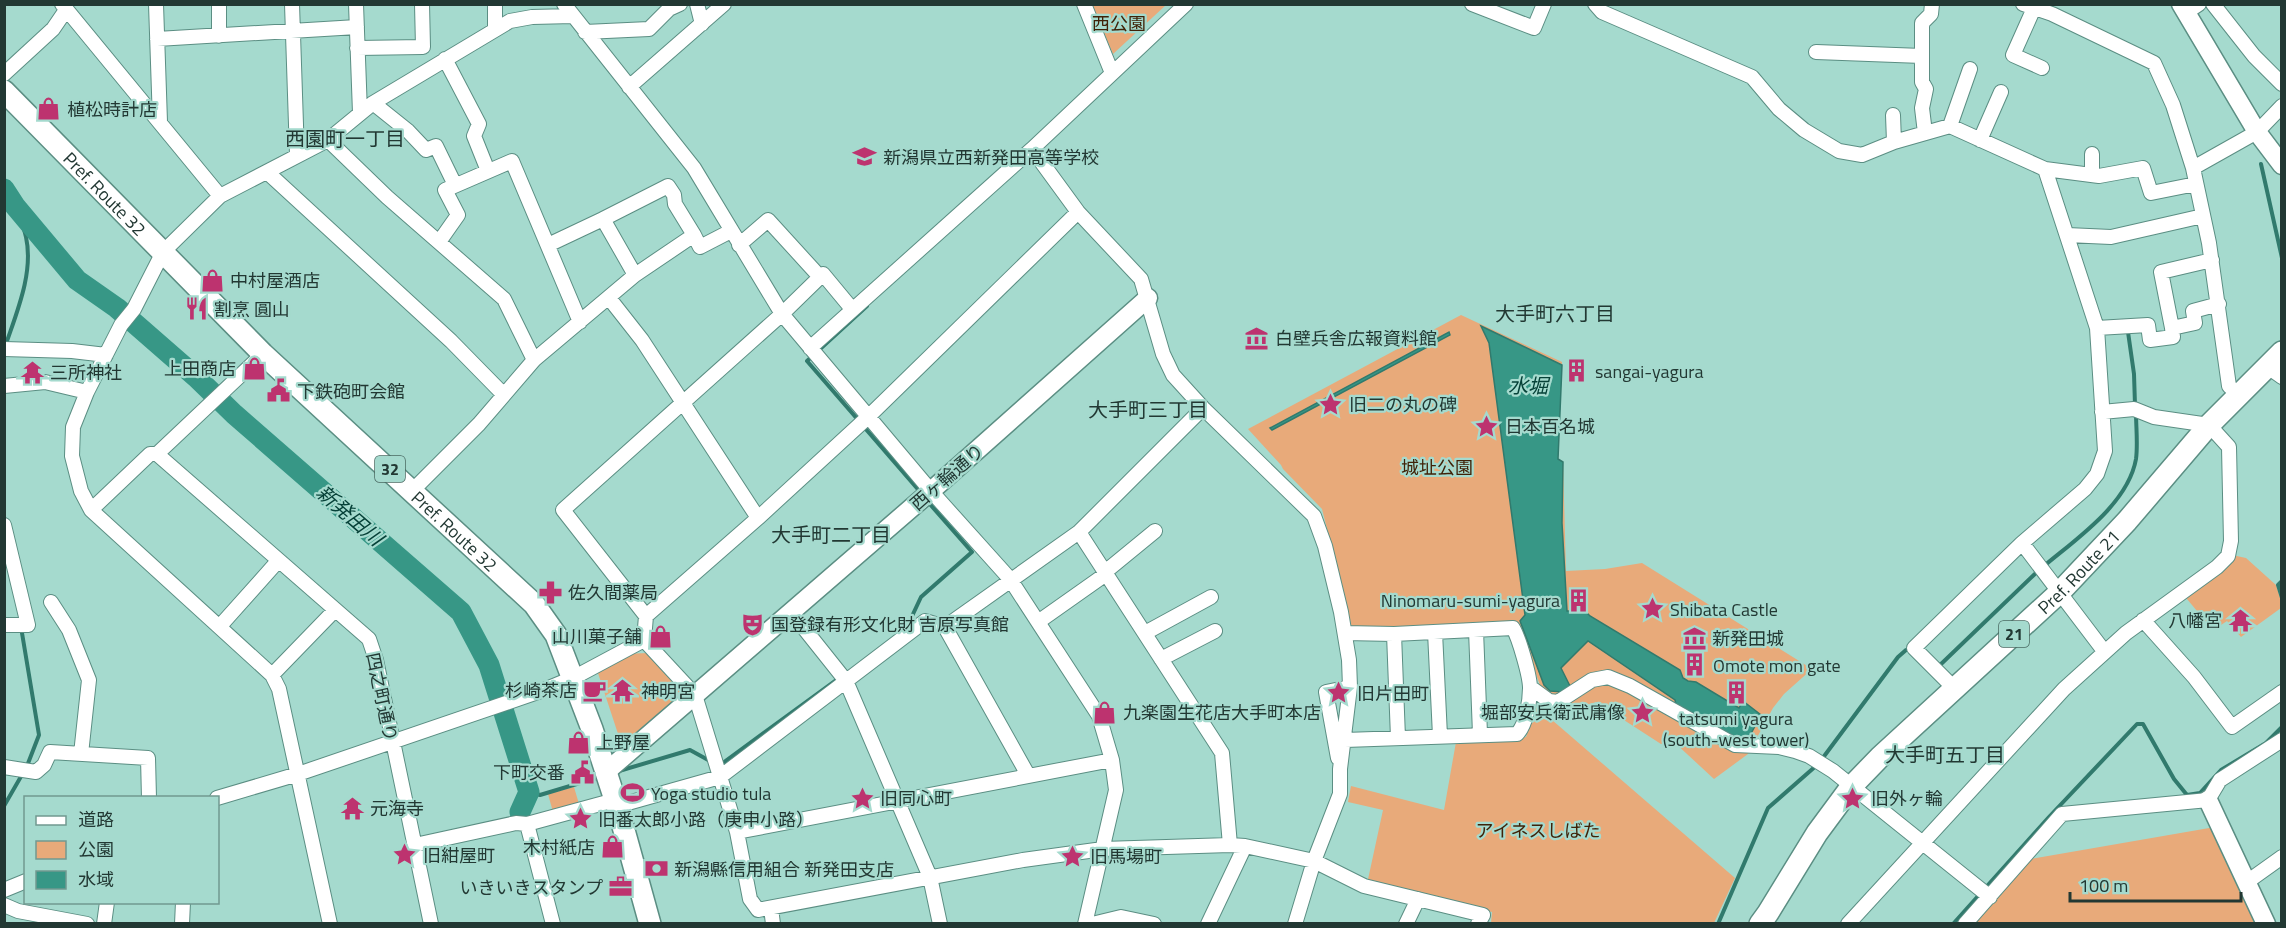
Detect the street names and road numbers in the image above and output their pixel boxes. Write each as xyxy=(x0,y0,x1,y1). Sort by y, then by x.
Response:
street label: Pref. Route 32 xyxy=(57,145,153,242)
street label: 西ヶ輪通り xyxy=(904,437,990,517)
road number: 32 xyxy=(375,456,405,482)
street label: Pref. Route 32 xyxy=(406,484,504,578)
street label: Pref. Route 21 xyxy=(2031,523,2126,620)
road number: 21 xyxy=(1999,621,2029,647)
street label: 四之町通り xyxy=(359,650,405,744)

